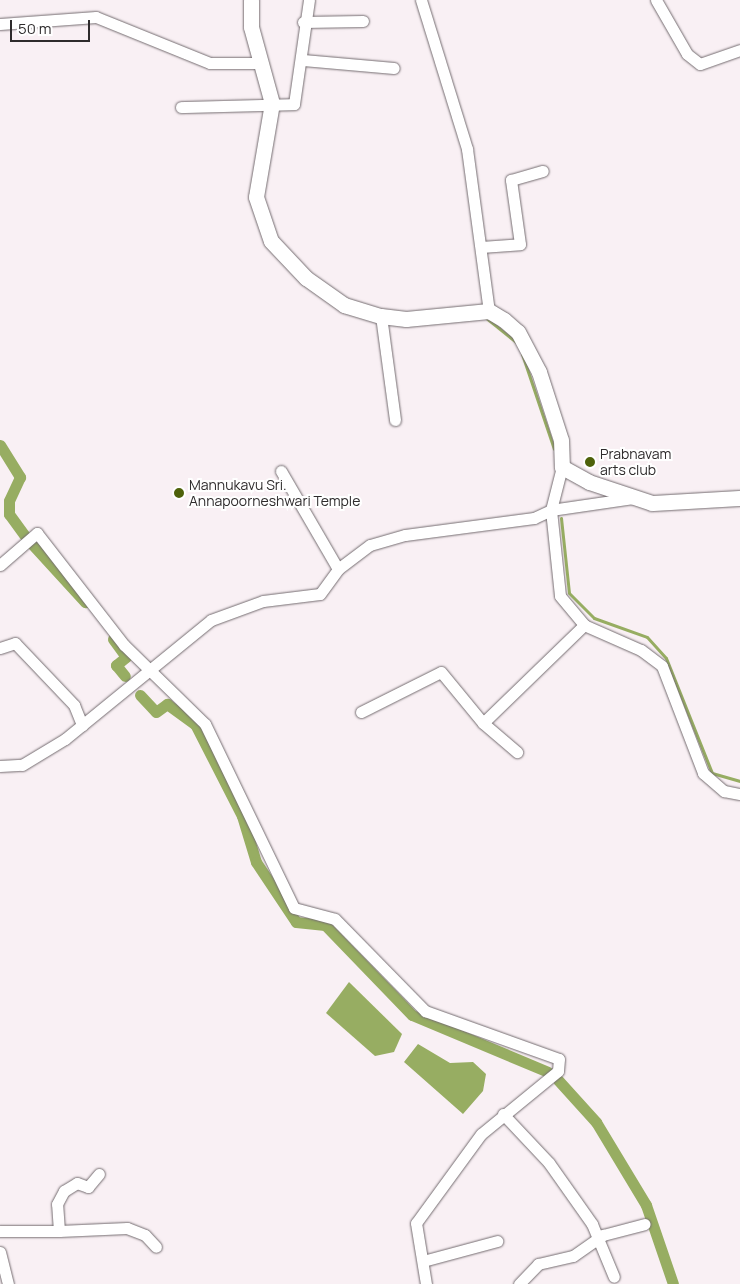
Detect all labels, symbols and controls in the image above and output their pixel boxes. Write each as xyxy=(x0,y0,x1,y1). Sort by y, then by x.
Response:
scale bar xyxy=(12,10,92,42)
text: 50 m xyxy=(18,18,52,39)
place label: Prabnavam arts club xyxy=(600,446,671,478)
marker: Prabnavam arts club xyxy=(584,456,596,468)
place label: Mannukavu Sri. Annapoorneshwari Temple xyxy=(189,477,360,510)
marker: Mannukavu Sri. Annapoorneshwari Temple xyxy=(173,487,185,499)

